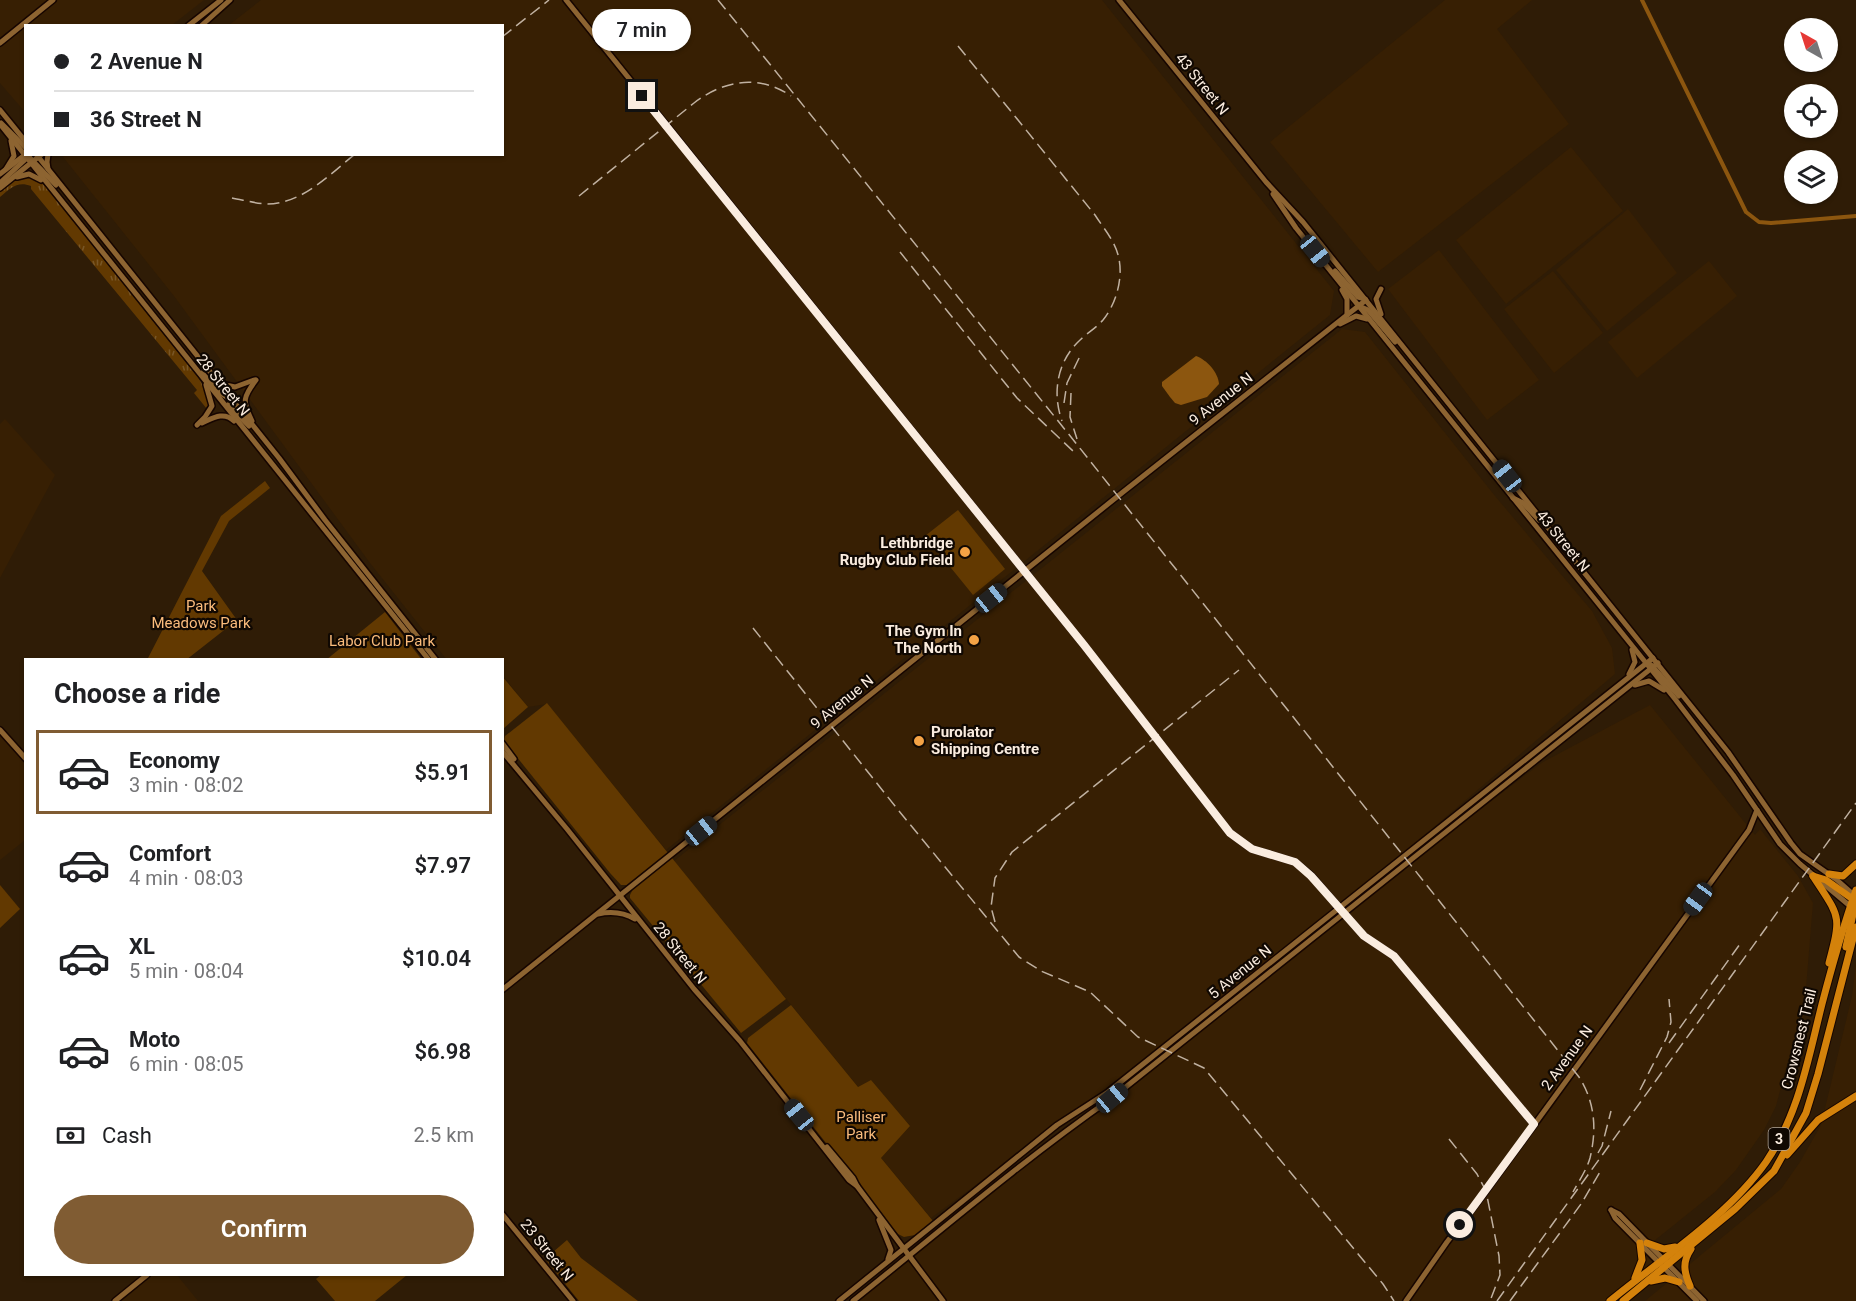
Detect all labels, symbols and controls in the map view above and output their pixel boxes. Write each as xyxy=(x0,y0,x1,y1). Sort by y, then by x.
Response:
callout: 7 min xyxy=(592,9,692,51)
text: 7 min xyxy=(616,18,667,42)
north arrow xyxy=(1784,18,1838,72)
map controls xyxy=(1784,18,1838,204)
text: 2 Avenue N xyxy=(90,49,203,74)
street label: 43 Street N xyxy=(1172,49,1232,119)
route end xyxy=(628,82,655,109)
button: locate xyxy=(1784,84,1838,138)
text: 36 Street N xyxy=(90,107,202,132)
button: layers xyxy=(1784,150,1838,204)
car xyxy=(1297,231,1333,271)
street label: 28 Street N xyxy=(193,350,253,420)
street label: 9 Avenue N xyxy=(1186,369,1256,429)
car xyxy=(1489,456,1525,496)
street label: 43 Street N xyxy=(1533,506,1593,576)
place label: Lethbridge Rugby Club Field xyxy=(840,534,953,569)
marker: Lethbridge Rugby Club Field xyxy=(958,545,972,559)
car xyxy=(971,580,1011,616)
park label: Park Meadows Park xyxy=(151,597,251,632)
place label: The Gym In The North xyxy=(885,622,962,657)
park label: Labor Club Park xyxy=(329,632,435,650)
marker: The Gym In The North xyxy=(967,633,981,647)
street label: 9 Avenue N xyxy=(807,671,877,733)
text: Choose a ride xyxy=(54,678,220,710)
place label: Purolator Shipping Centre xyxy=(931,723,1039,758)
marker: Purolator Shipping Centre xyxy=(912,734,926,748)
icon: car xyxy=(57,745,111,799)
text: Economy xyxy=(129,748,220,773)
text: $5.91 xyxy=(414,760,471,785)
text: 3 min · 08:02 xyxy=(129,773,244,797)
car xyxy=(681,813,721,849)
icon: car xyxy=(57,838,111,892)
text: Comfort xyxy=(129,841,211,866)
text: $7.97 xyxy=(414,853,471,878)
text: 4 min · 08:03 xyxy=(129,866,244,890)
car xyxy=(1680,879,1716,919)
street label: 28 Street N xyxy=(650,918,710,988)
icon: car xyxy=(57,931,111,985)
text: XL xyxy=(129,934,155,959)
street label: 5 Avenue N xyxy=(1205,941,1275,1003)
text: $10.04 xyxy=(402,946,471,971)
text: 5 min · 08:04 xyxy=(129,959,244,983)
street label: Crowsnest Trail xyxy=(1778,987,1820,1091)
street label: 2 Avenue N xyxy=(1537,1022,1597,1094)
icon: car xyxy=(57,1024,111,1078)
text: Moto xyxy=(129,1027,180,1052)
text: $6.98 xyxy=(414,1039,471,1064)
text: 6 min · 08:05 xyxy=(129,1052,244,1076)
car xyxy=(1092,1080,1132,1116)
car xyxy=(781,1095,817,1135)
park label: Palliser Park xyxy=(836,1108,886,1143)
icon: cash xyxy=(54,1119,87,1152)
text: Cash xyxy=(102,1123,152,1148)
text: 2.5 km xyxy=(414,1123,474,1147)
road number: 3 xyxy=(1768,1128,1790,1150)
button: Confirm xyxy=(54,1195,474,1264)
route start xyxy=(1446,1211,1473,1238)
street label: 23 Street N xyxy=(517,1215,577,1285)

